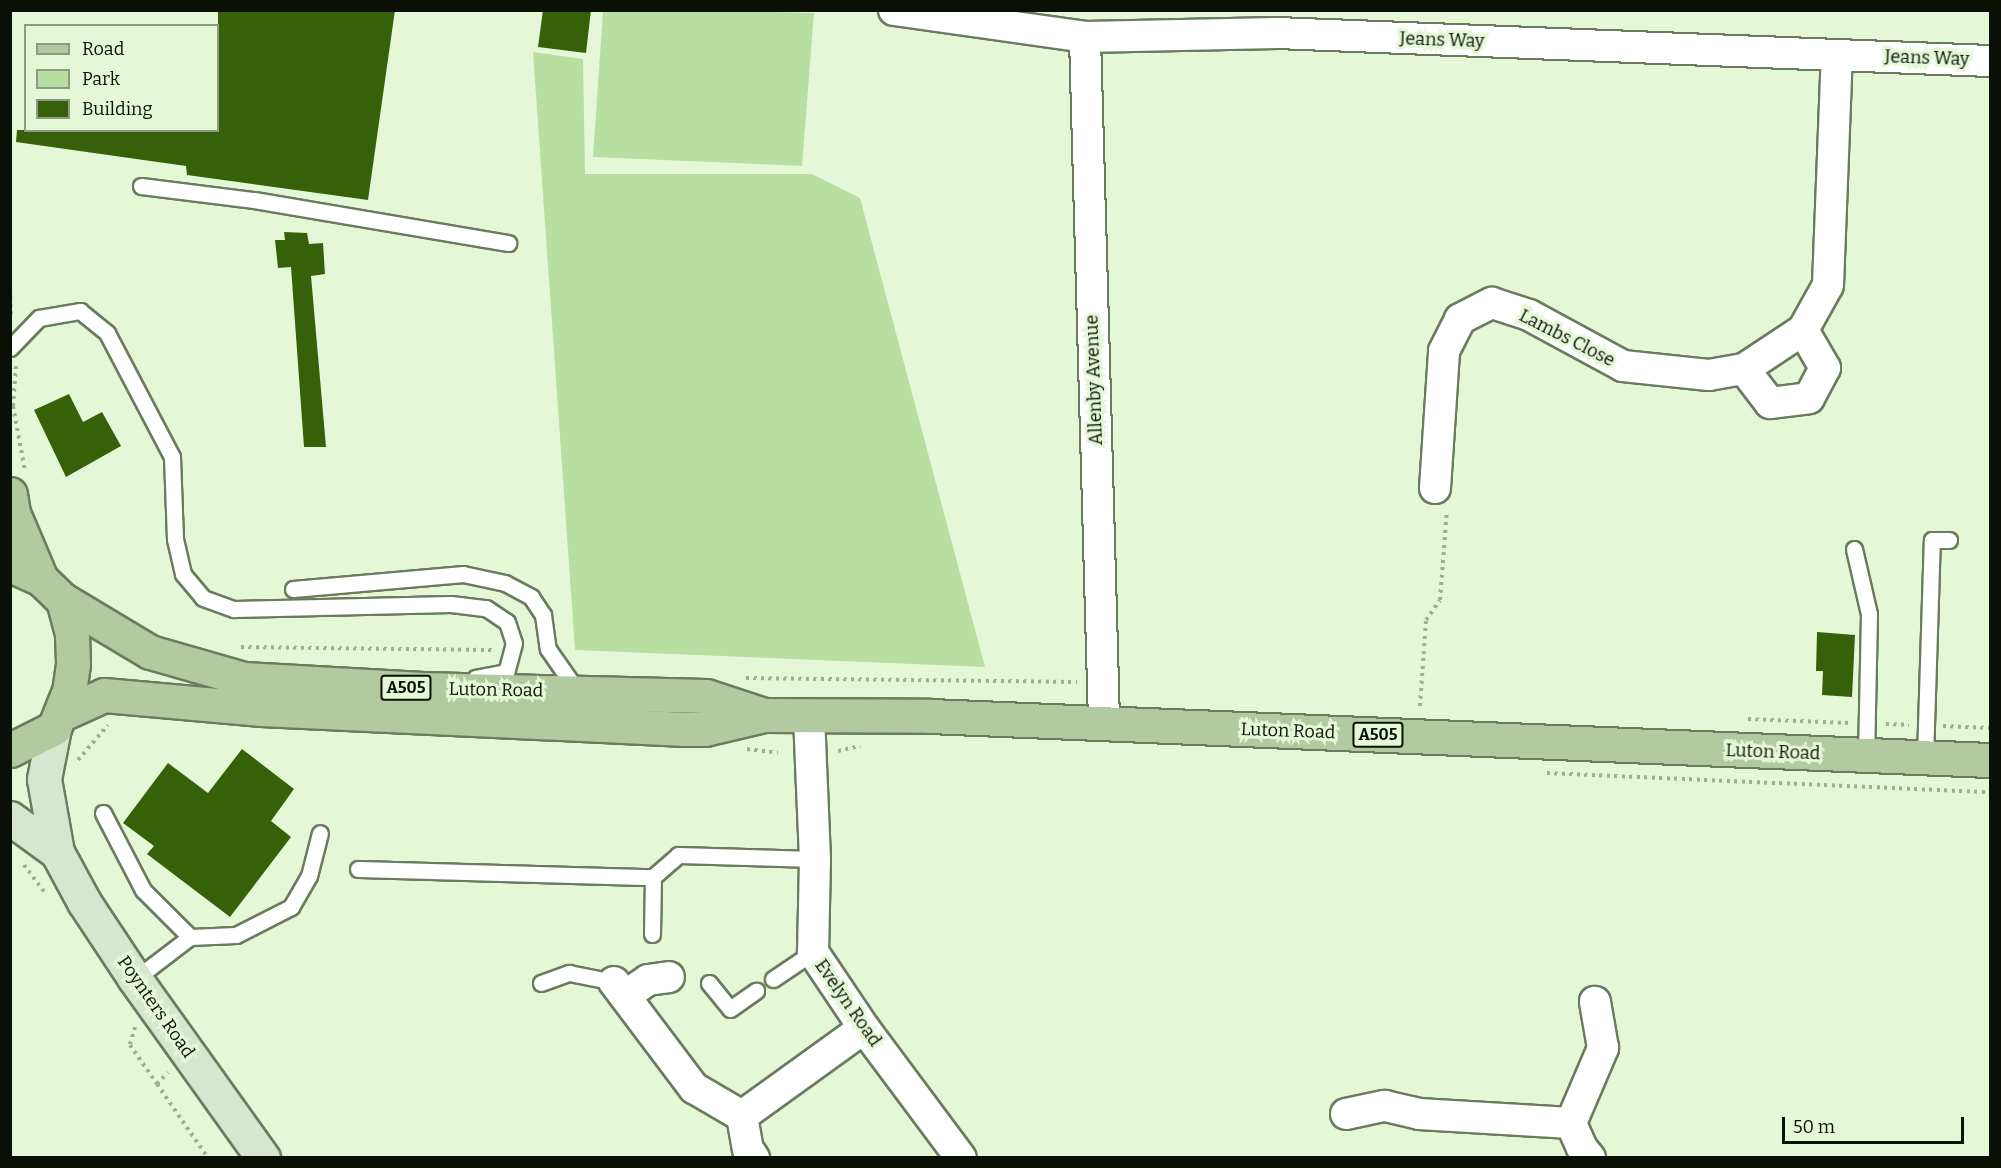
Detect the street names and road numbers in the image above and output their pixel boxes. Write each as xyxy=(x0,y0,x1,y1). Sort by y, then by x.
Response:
street label: Jeans Way xyxy=(1399,28,1485,52)
street label: Jeans Way xyxy=(1884,46,1970,70)
street label: Lambs Close xyxy=(1516,305,1618,371)
street label: Allenby Avenue xyxy=(1081,314,1107,446)
road number: A505 xyxy=(379,675,433,701)
street label: Luton Road xyxy=(448,678,544,702)
street label: Luton Road xyxy=(1240,719,1336,743)
road number: A505 xyxy=(1351,722,1405,748)
street label: Luton Road xyxy=(1725,740,1821,764)
street label: Poynters Road xyxy=(113,952,199,1062)
street label: Evelyn Road xyxy=(810,955,886,1051)

